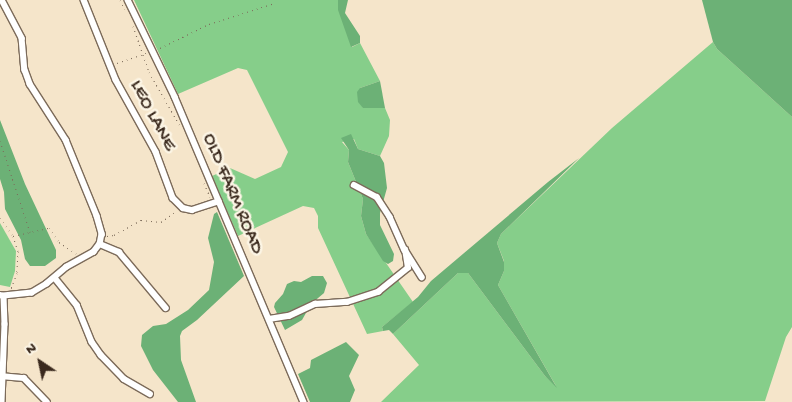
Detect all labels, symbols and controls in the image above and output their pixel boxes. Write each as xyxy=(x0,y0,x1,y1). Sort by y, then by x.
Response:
street label: LEO LANE xyxy=(124,77,180,155)
street label: OLD FARM ROAD xyxy=(196,130,268,258)
north arrow xyxy=(15,337,65,387)
text: N xyxy=(23,340,40,359)

